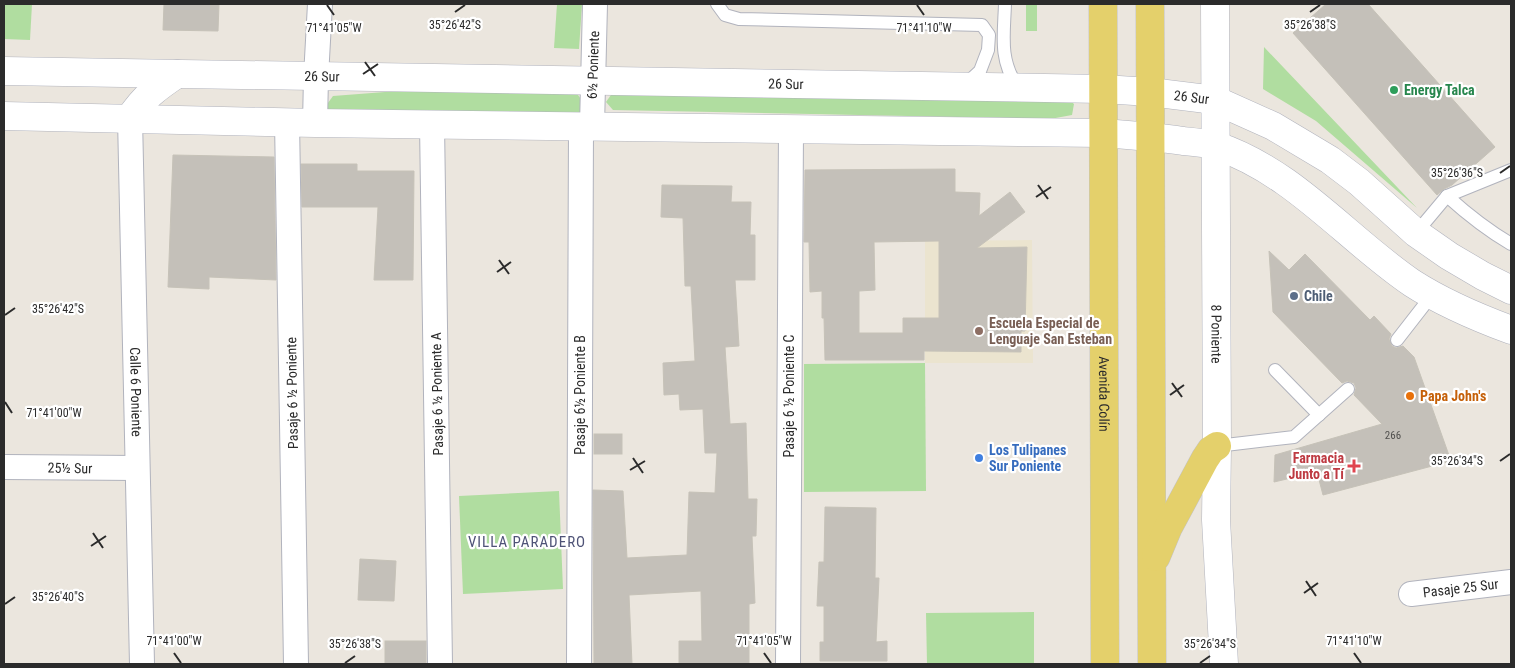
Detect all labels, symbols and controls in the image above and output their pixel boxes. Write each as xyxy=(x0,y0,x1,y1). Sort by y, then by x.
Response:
text: 35°26'42"S xyxy=(429,18,481,32)
text: 35°26'38"S xyxy=(1284,18,1336,32)
text: 71°41'05"W xyxy=(306,21,362,35)
text: 71°41'10"W xyxy=(896,21,952,35)
street label: 6½ Poniente xyxy=(584,30,602,99)
street label: 26 Sur xyxy=(304,68,340,84)
street label: 26 Sur xyxy=(768,76,804,92)
place label: Energy Talca xyxy=(1404,82,1475,98)
marker: Energy Talca xyxy=(1388,84,1400,96)
street label: 26 Sur xyxy=(1173,87,1210,107)
text: 35°26'36"S xyxy=(1431,166,1483,180)
place label: Chile xyxy=(1304,288,1333,304)
marker: Chile xyxy=(1288,290,1300,302)
text: 35°26'42"S xyxy=(32,302,84,316)
street label: 8 Poniente xyxy=(1208,305,1225,364)
place label: Escuela Especial de Lenguaje San Esteban xyxy=(989,315,1112,347)
marker: Escuela Especial de Lenguaje San Esteban xyxy=(973,325,985,337)
street label: Pasaje 6 ½ Poniente A xyxy=(428,332,446,456)
street label: Pasaje 6 ½ Poniente C xyxy=(781,334,797,458)
street label: Pasaje 6½ Poniente B xyxy=(572,335,588,455)
street label: Pasaje 6 ½ Poniente xyxy=(283,336,301,449)
street label: Calle 6 Poniente xyxy=(127,347,145,437)
street label: Avenida Colín xyxy=(1096,356,1112,432)
place label: Papa John's xyxy=(1420,388,1486,404)
marker: Papa John's xyxy=(1404,390,1416,402)
text: 71°41'00"W xyxy=(26,406,82,420)
house number: 266 xyxy=(1385,429,1401,442)
place label: Los Tulipanes Sur Poniente xyxy=(989,442,1066,474)
place label: Farmacia Junto a Tí xyxy=(1288,450,1345,482)
marker: Los Tulipanes Sur Poniente xyxy=(973,452,985,464)
text: 35°26'34"S xyxy=(1431,454,1483,468)
street label: 25½ Sur xyxy=(47,460,93,476)
marker: Farmacia Junto a Tí xyxy=(1348,460,1360,472)
district label: VILLA PARADERO xyxy=(468,533,586,551)
street label: Pasaje 25 Sur xyxy=(1422,576,1499,601)
text: 35°26'40"S xyxy=(32,590,84,604)
text: 71°41'00"W xyxy=(146,634,202,648)
text: 71°41'05"W xyxy=(736,634,792,648)
text: 71°41'10"W xyxy=(1326,634,1382,648)
text: 35°26'38"S xyxy=(329,637,381,651)
text: 35°26'34"S xyxy=(1184,637,1236,651)

